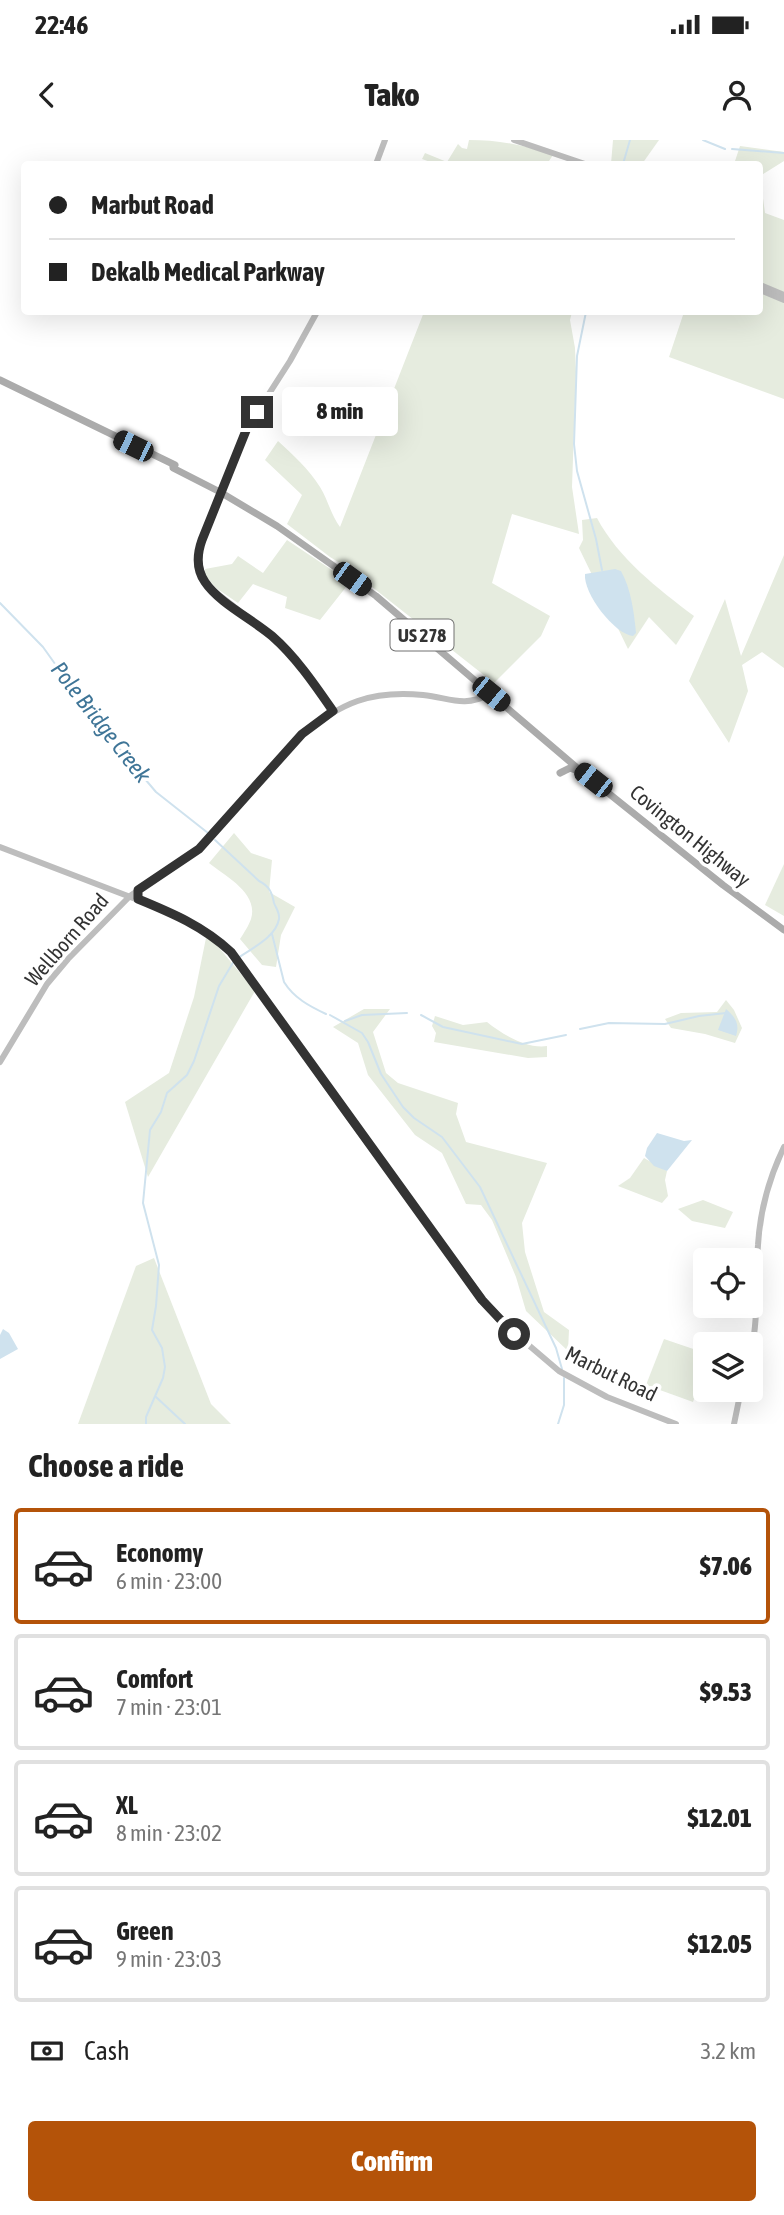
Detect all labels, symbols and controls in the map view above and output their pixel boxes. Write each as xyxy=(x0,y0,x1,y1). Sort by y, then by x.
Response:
text: 22:46 xyxy=(35,10,89,40)
icon: back xyxy=(28,76,66,114)
text: Tako xyxy=(364,76,420,113)
icon: person xyxy=(718,76,756,114)
text: Marbut Road xyxy=(91,190,214,220)
text: Dekalb Medical Parkway xyxy=(91,257,325,287)
callout: 8 min xyxy=(282,387,397,436)
route end xyxy=(241,396,273,428)
text: 8 min xyxy=(317,398,363,424)
car xyxy=(110,427,157,465)
car xyxy=(329,558,376,600)
road number: US 278 xyxy=(390,620,453,650)
water label: Pole Bridge Creek xyxy=(46,656,157,788)
car xyxy=(469,673,514,715)
car xyxy=(570,759,617,801)
street label: Covington Highway xyxy=(626,779,756,891)
street label: Wellborn Road xyxy=(20,888,113,990)
map controls xyxy=(693,1248,763,1402)
button: locate xyxy=(693,1248,763,1318)
route start xyxy=(498,1318,530,1350)
button: layers xyxy=(693,1332,763,1402)
street label: Marbut Road xyxy=(562,1341,661,1406)
text: Choose a ride xyxy=(28,1447,184,1484)
icon: car xyxy=(32,1535,95,1598)
text: Economy xyxy=(116,1538,203,1568)
text: $7.06 xyxy=(700,1551,752,1581)
text: 6 min · 23:00 xyxy=(116,1568,222,1594)
icon: car xyxy=(32,1661,95,1724)
text: Comfort xyxy=(116,1664,193,1694)
text: $9.53 xyxy=(700,1677,752,1707)
text: 7 min · 23:01 xyxy=(116,1694,222,1720)
icon: car xyxy=(32,1787,95,1850)
text: XL xyxy=(116,1790,138,1820)
text: $12.01 xyxy=(688,1803,752,1833)
text: 8 min · 23:02 xyxy=(116,1820,222,1846)
icon: car xyxy=(32,1913,95,1976)
text: Green xyxy=(116,1916,174,1946)
text: $12.05 xyxy=(688,1929,752,1959)
text: 9 min · 23:03 xyxy=(116,1946,222,1972)
icon: cash xyxy=(28,2032,66,2070)
text: Cash xyxy=(84,2036,130,2066)
text: 3.2 km xyxy=(700,2038,756,2064)
button: Confirm xyxy=(28,2121,756,2201)

